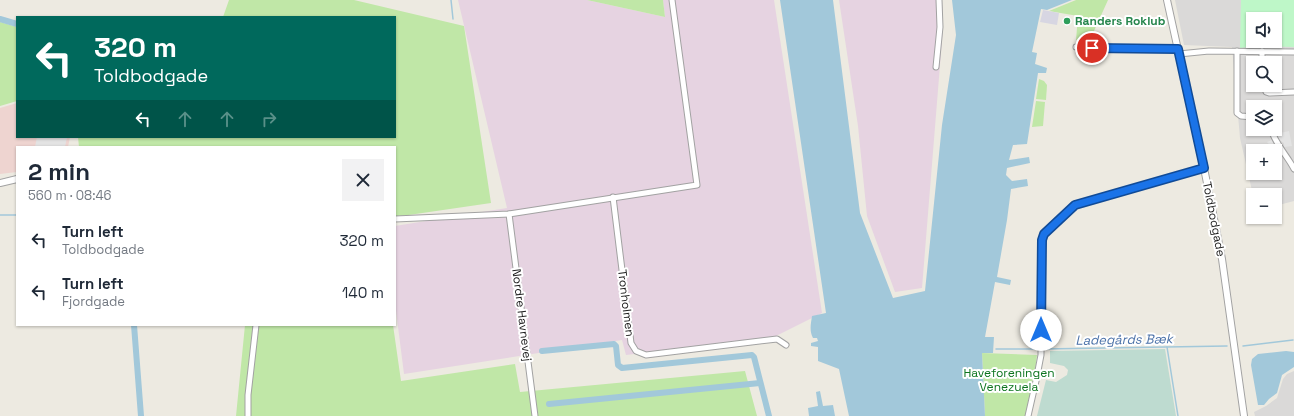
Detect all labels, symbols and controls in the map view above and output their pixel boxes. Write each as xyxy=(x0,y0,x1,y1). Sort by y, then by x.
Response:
map controls xyxy=(1246,12,1282,224)
button: sound xyxy=(1246,12,1282,48)
place label: Randers Roklub xyxy=(1075,13,1166,29)
marker: Randers Roklub xyxy=(1062,16,1072,26)
text: 320 m xyxy=(94,29,177,65)
pin xyxy=(1075,31,1109,65)
icon: left xyxy=(28,32,80,84)
icon: arrive xyxy=(1081,37,1103,59)
button: search xyxy=(1246,56,1282,92)
text: Toldbodgade xyxy=(94,64,208,87)
button: layers xyxy=(1246,100,1282,136)
icon: left xyxy=(132,108,154,130)
icon: ahead xyxy=(174,108,196,130)
icon: ahead xyxy=(216,108,238,130)
icon: right xyxy=(258,108,280,130)
button: + xyxy=(1246,144,1282,180)
text: 2 min xyxy=(28,156,90,187)
button: close xyxy=(342,159,384,201)
street label: Toldbodgade xyxy=(1199,180,1229,258)
text: 560 m · 08:46 xyxy=(28,187,112,204)
button: − xyxy=(1246,188,1282,224)
text: Turn left xyxy=(62,222,124,241)
icon: left xyxy=(28,229,50,251)
text: 320 m xyxy=(340,231,384,250)
text: Toldbodgade xyxy=(62,241,144,258)
street label: Nordre Havnevej xyxy=(508,268,536,362)
street label: Tronholmen xyxy=(614,268,638,338)
text: Turn left xyxy=(62,274,124,293)
icon: left xyxy=(28,281,50,303)
text: 140 m xyxy=(342,283,384,302)
text: Fjordgade xyxy=(62,293,125,310)
position arrow xyxy=(1020,309,1062,351)
water label: Ladegårds Bæk xyxy=(1075,330,1175,349)
park label: Haveforeningen Venezuela xyxy=(963,365,1055,395)

